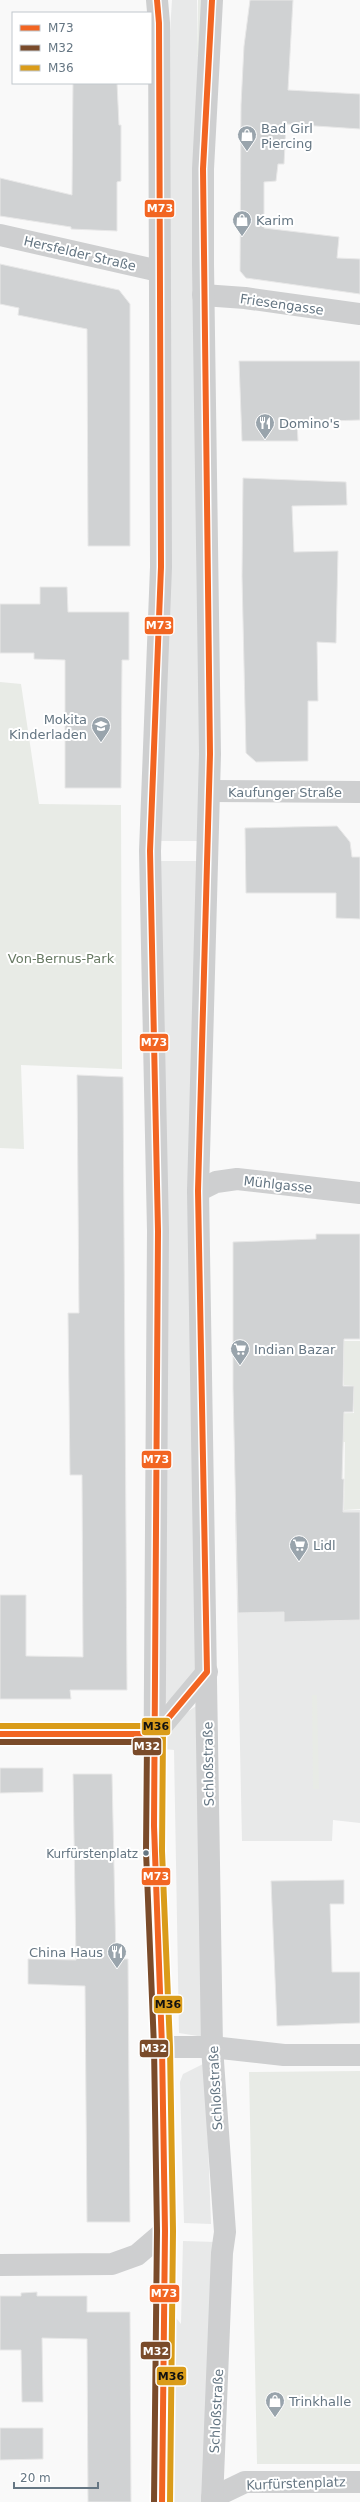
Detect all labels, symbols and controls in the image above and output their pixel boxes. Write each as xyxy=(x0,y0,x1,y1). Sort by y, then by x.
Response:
legend xyxy=(12,12,152,84)
text: M73 xyxy=(48,21,74,35)
text: M32 xyxy=(48,41,74,55)
text: M36 xyxy=(48,61,74,75)
place label: Bad Girl Piercing xyxy=(261,121,313,151)
shop icon: Bad Girl Piercing xyxy=(236,124,258,152)
line badge: M73 xyxy=(144,199,175,218)
text: M73 xyxy=(147,202,173,215)
shop icon: Karim xyxy=(231,209,253,237)
place label: Karim xyxy=(256,213,294,228)
street label: Hersfelder Straße xyxy=(22,233,137,274)
street label: Friesengasse xyxy=(239,291,325,318)
restaurant icon: Domino's xyxy=(254,412,276,440)
place label: Domino's xyxy=(279,416,340,431)
line badge: M73 xyxy=(144,616,174,635)
text: M73 xyxy=(146,619,172,632)
place label: Mokita Kinderladen xyxy=(9,712,87,742)
school or university icon: Mokita Kinderladen xyxy=(90,715,112,743)
street label: Kaufunger Straße xyxy=(228,785,342,800)
park label: Von-Bernus-Park xyxy=(8,951,115,966)
line badge: M73 xyxy=(139,1033,169,1052)
text: M73 xyxy=(141,1036,167,1049)
street label: Mühlgasse xyxy=(243,1173,313,1196)
supermarket icon: Indian Bazar xyxy=(229,1338,251,1366)
place label: Indian Bazar xyxy=(254,1342,336,1357)
line badge: M73 xyxy=(141,1450,172,1469)
text: M73 xyxy=(143,1453,169,1466)
supermarket icon: Lidl xyxy=(288,1534,310,1562)
place label: Lidl xyxy=(313,1538,336,1553)
line badge: M36 xyxy=(141,1717,171,1736)
text: M36 xyxy=(143,1720,169,1733)
street label: Schloßstraße xyxy=(200,1721,217,1806)
line badge: M32 xyxy=(132,1737,162,1756)
text: M32 xyxy=(134,1740,160,1753)
place label: Kurfürstenplatz xyxy=(46,1847,138,1861)
marker: Kurfürstenplatz xyxy=(141,1848,151,1858)
line badge: M73 xyxy=(141,1867,171,1886)
text: M73 xyxy=(143,1870,169,1883)
restaurant icon: China Haus xyxy=(106,1941,128,1969)
place label: China Haus xyxy=(29,1945,103,1960)
line badge: M36 xyxy=(153,1995,183,2014)
text: M36 xyxy=(155,1998,181,2011)
line badge: M32 xyxy=(139,2039,169,2058)
text: M32 xyxy=(141,2042,167,2055)
street label: Schloßstraße xyxy=(206,2045,225,2131)
line badge: M73 xyxy=(149,2284,180,2303)
text: M73 xyxy=(151,2287,177,2300)
line badge: M32 xyxy=(140,2341,171,2360)
text: M32 xyxy=(143,2345,169,2358)
line badge: M36 xyxy=(156,2366,187,2386)
street label: Schloßstraße xyxy=(207,2368,226,2454)
text: M36 xyxy=(158,2370,184,2383)
shop icon: Trinkhalle xyxy=(264,2390,286,2418)
place label: Trinkhalle xyxy=(288,2394,351,2409)
scale bar xyxy=(14,2464,98,2490)
text: 20 m xyxy=(20,2471,51,2485)
street label: Kurfürstenplatz xyxy=(246,2474,346,2493)

